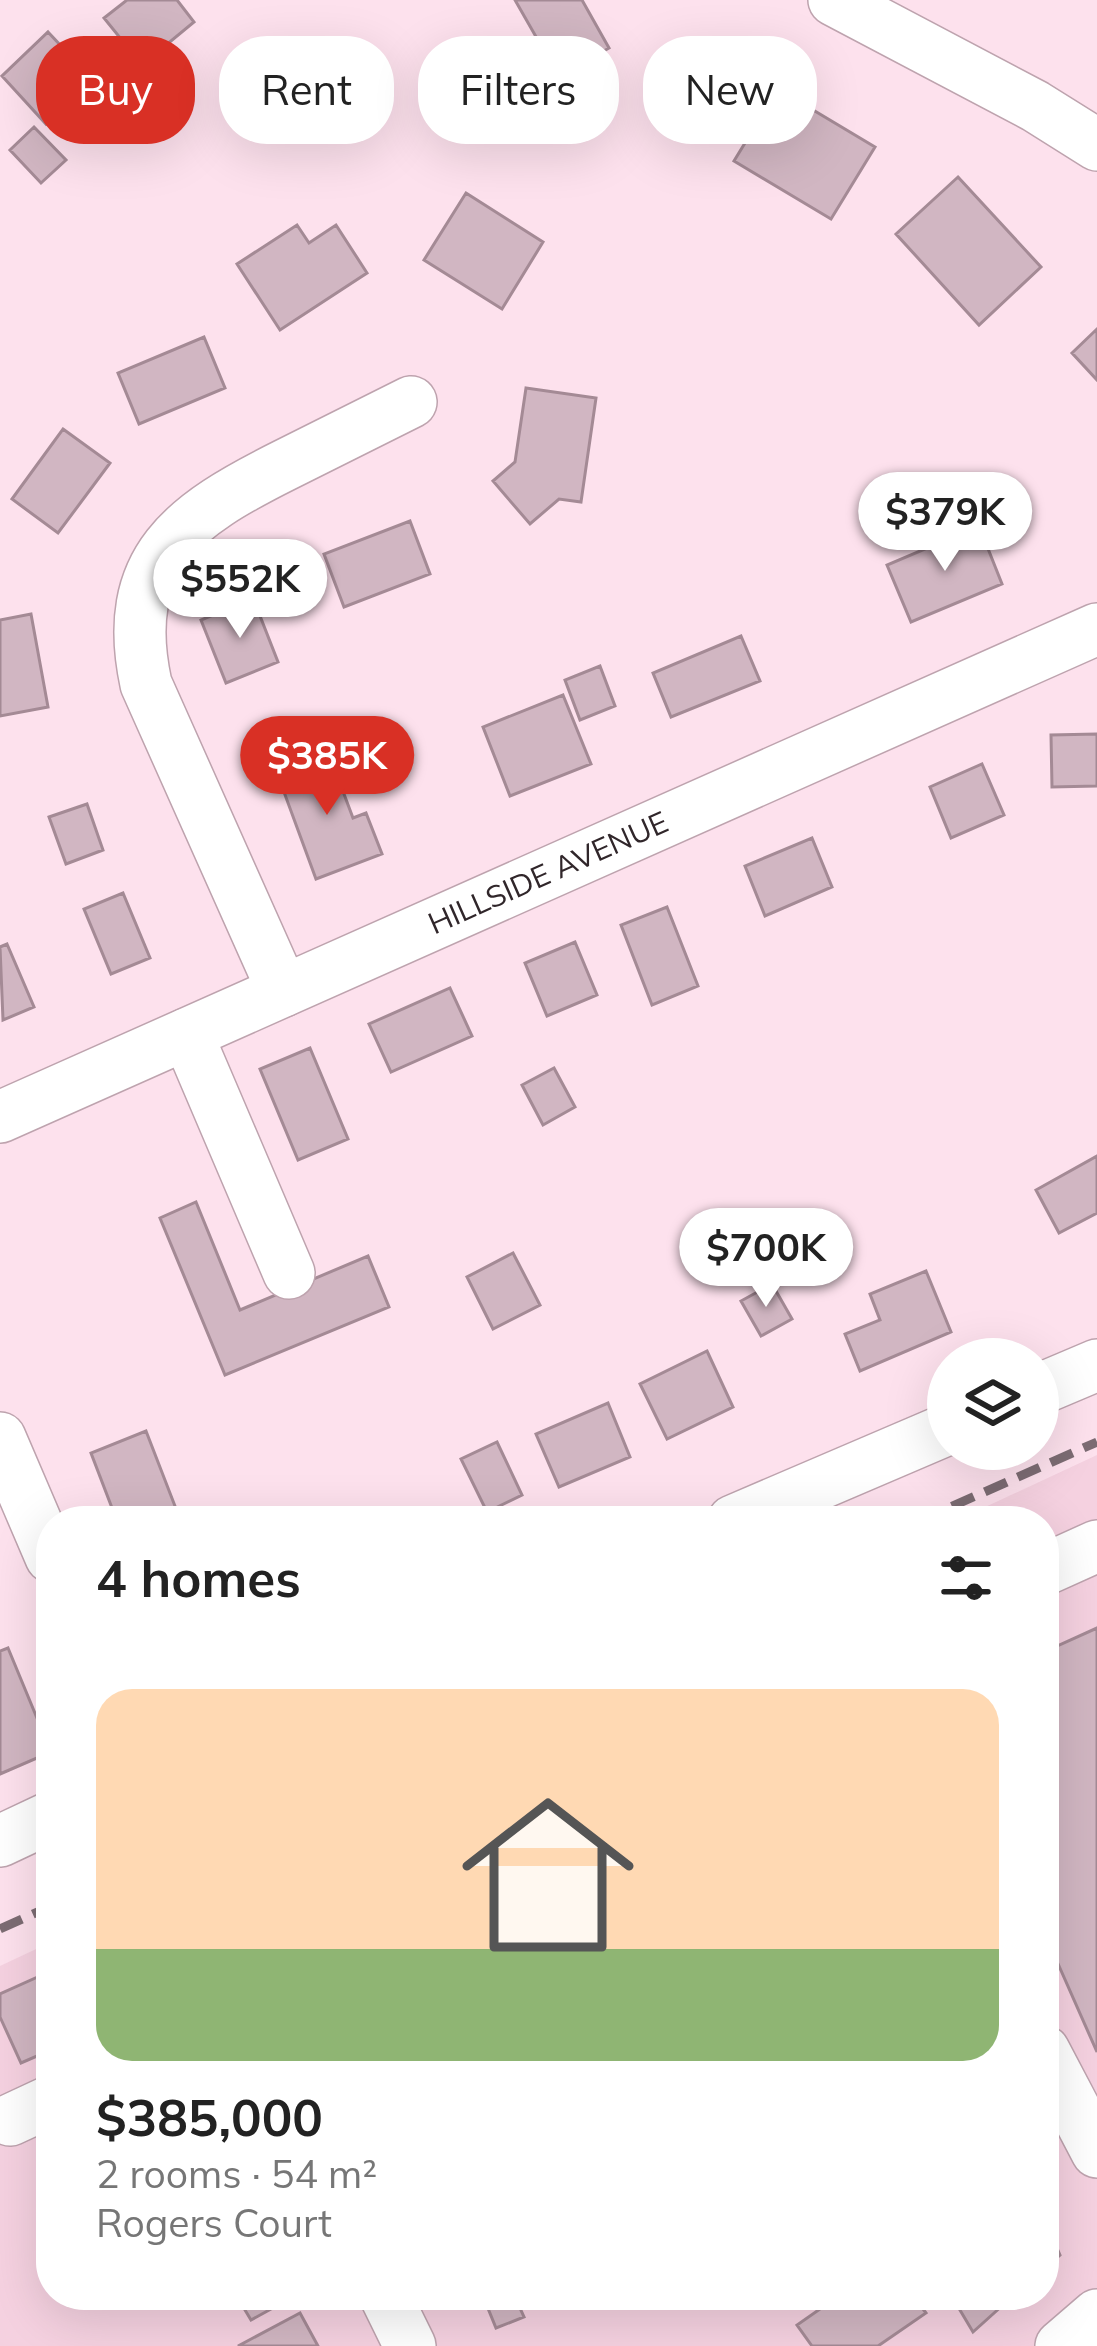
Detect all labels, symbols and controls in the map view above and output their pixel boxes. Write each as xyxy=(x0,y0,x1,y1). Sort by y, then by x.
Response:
chip: Buy xyxy=(36,36,195,144)
chip: Rent xyxy=(219,36,394,144)
chip: Filters xyxy=(418,36,619,144)
chip: New xyxy=(643,36,817,144)
pin: $379K xyxy=(861,472,1029,574)
text: $379K xyxy=(885,486,1005,535)
pin: $552K xyxy=(156,539,324,641)
text: $552K xyxy=(180,553,300,602)
pin: $385K xyxy=(243,716,411,818)
text: $385K xyxy=(267,730,387,779)
street label: HILLSIDE AVENUE xyxy=(422,802,674,942)
pin: $700K xyxy=(682,1208,850,1310)
text: $700K xyxy=(706,1222,826,1271)
map controls xyxy=(927,1338,1059,1470)
button: layers xyxy=(927,1338,1059,1470)
icon: filters xyxy=(933,1545,999,1611)
text: 4 homes xyxy=(96,1546,301,1610)
icon: home xyxy=(440,1767,656,1983)
text: $385,000 xyxy=(96,2085,323,2149)
text: 2 rooms · 54 m² xyxy=(96,2149,377,2198)
text: Rogers Court xyxy=(96,2198,332,2247)

